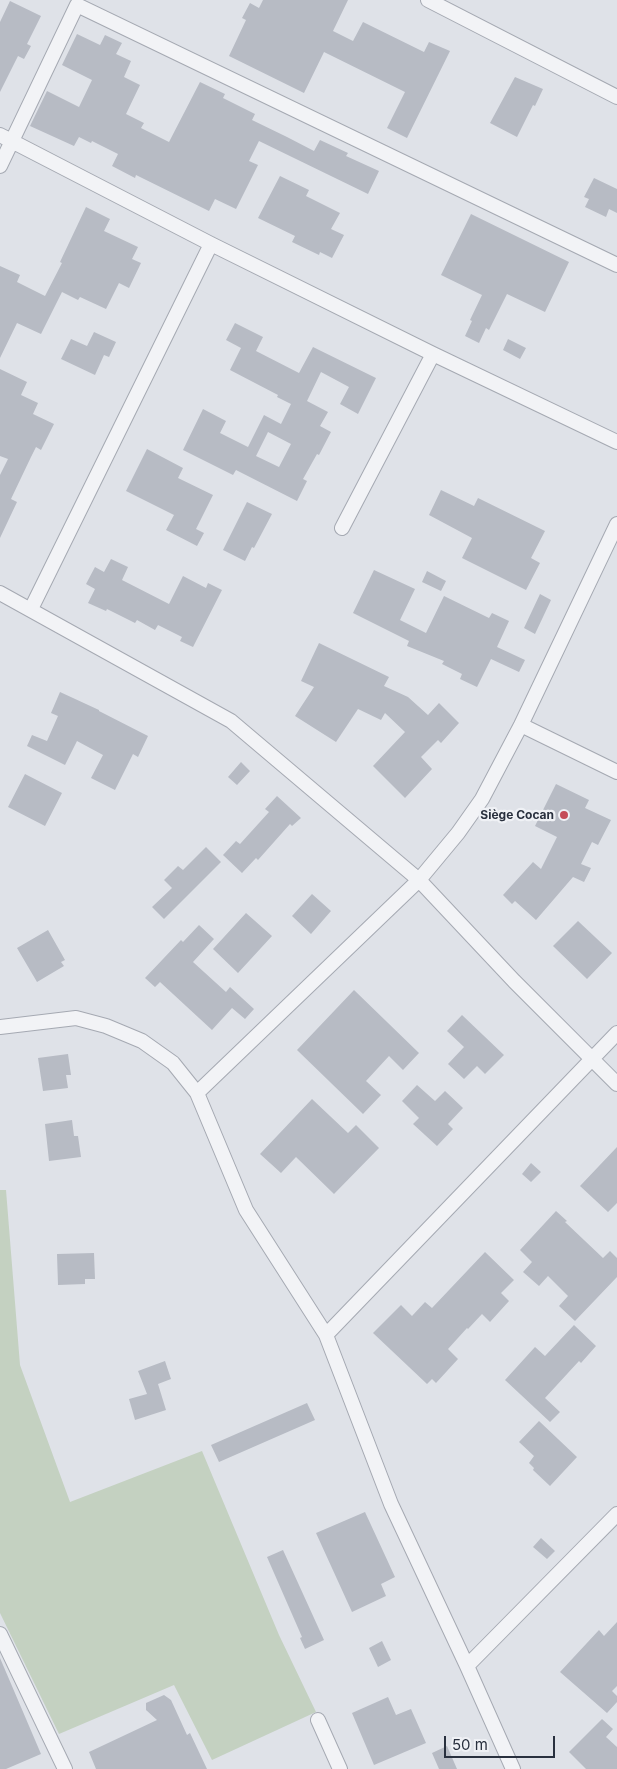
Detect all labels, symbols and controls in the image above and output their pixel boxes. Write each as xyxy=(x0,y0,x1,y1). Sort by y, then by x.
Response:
place label: Siège Cocan xyxy=(480,808,554,822)
marker: Siège Cocan xyxy=(558,809,570,821)
scale bar xyxy=(447,1726,558,1758)
text: 50 m xyxy=(452,1735,488,1754)

